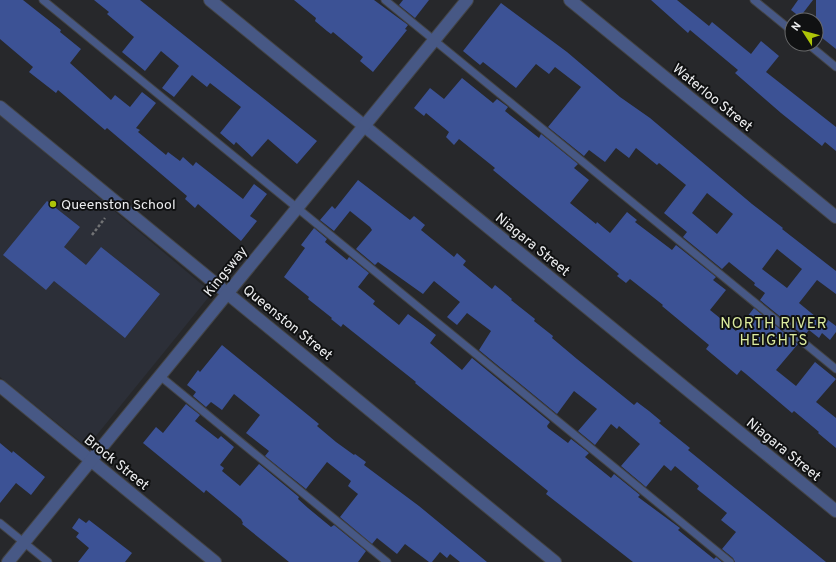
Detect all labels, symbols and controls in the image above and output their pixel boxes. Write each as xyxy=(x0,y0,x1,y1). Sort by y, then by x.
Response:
north arrow xyxy=(784,12,824,52)
text: N xyxy=(789,19,805,34)
street label: Waterloo Street xyxy=(669,61,756,136)
place label: Queenston School xyxy=(61,197,176,214)
marker: Queenston School xyxy=(48,199,58,209)
street label: Niagara Street xyxy=(491,210,573,280)
street label: Kingsway xyxy=(201,243,252,301)
street label: Queenston Street xyxy=(239,282,335,365)
district label: NORTH RIVER HEIGHTS xyxy=(720,315,828,351)
street label: Niagara Street xyxy=(742,415,824,485)
street label: Brock Street xyxy=(80,432,152,495)

